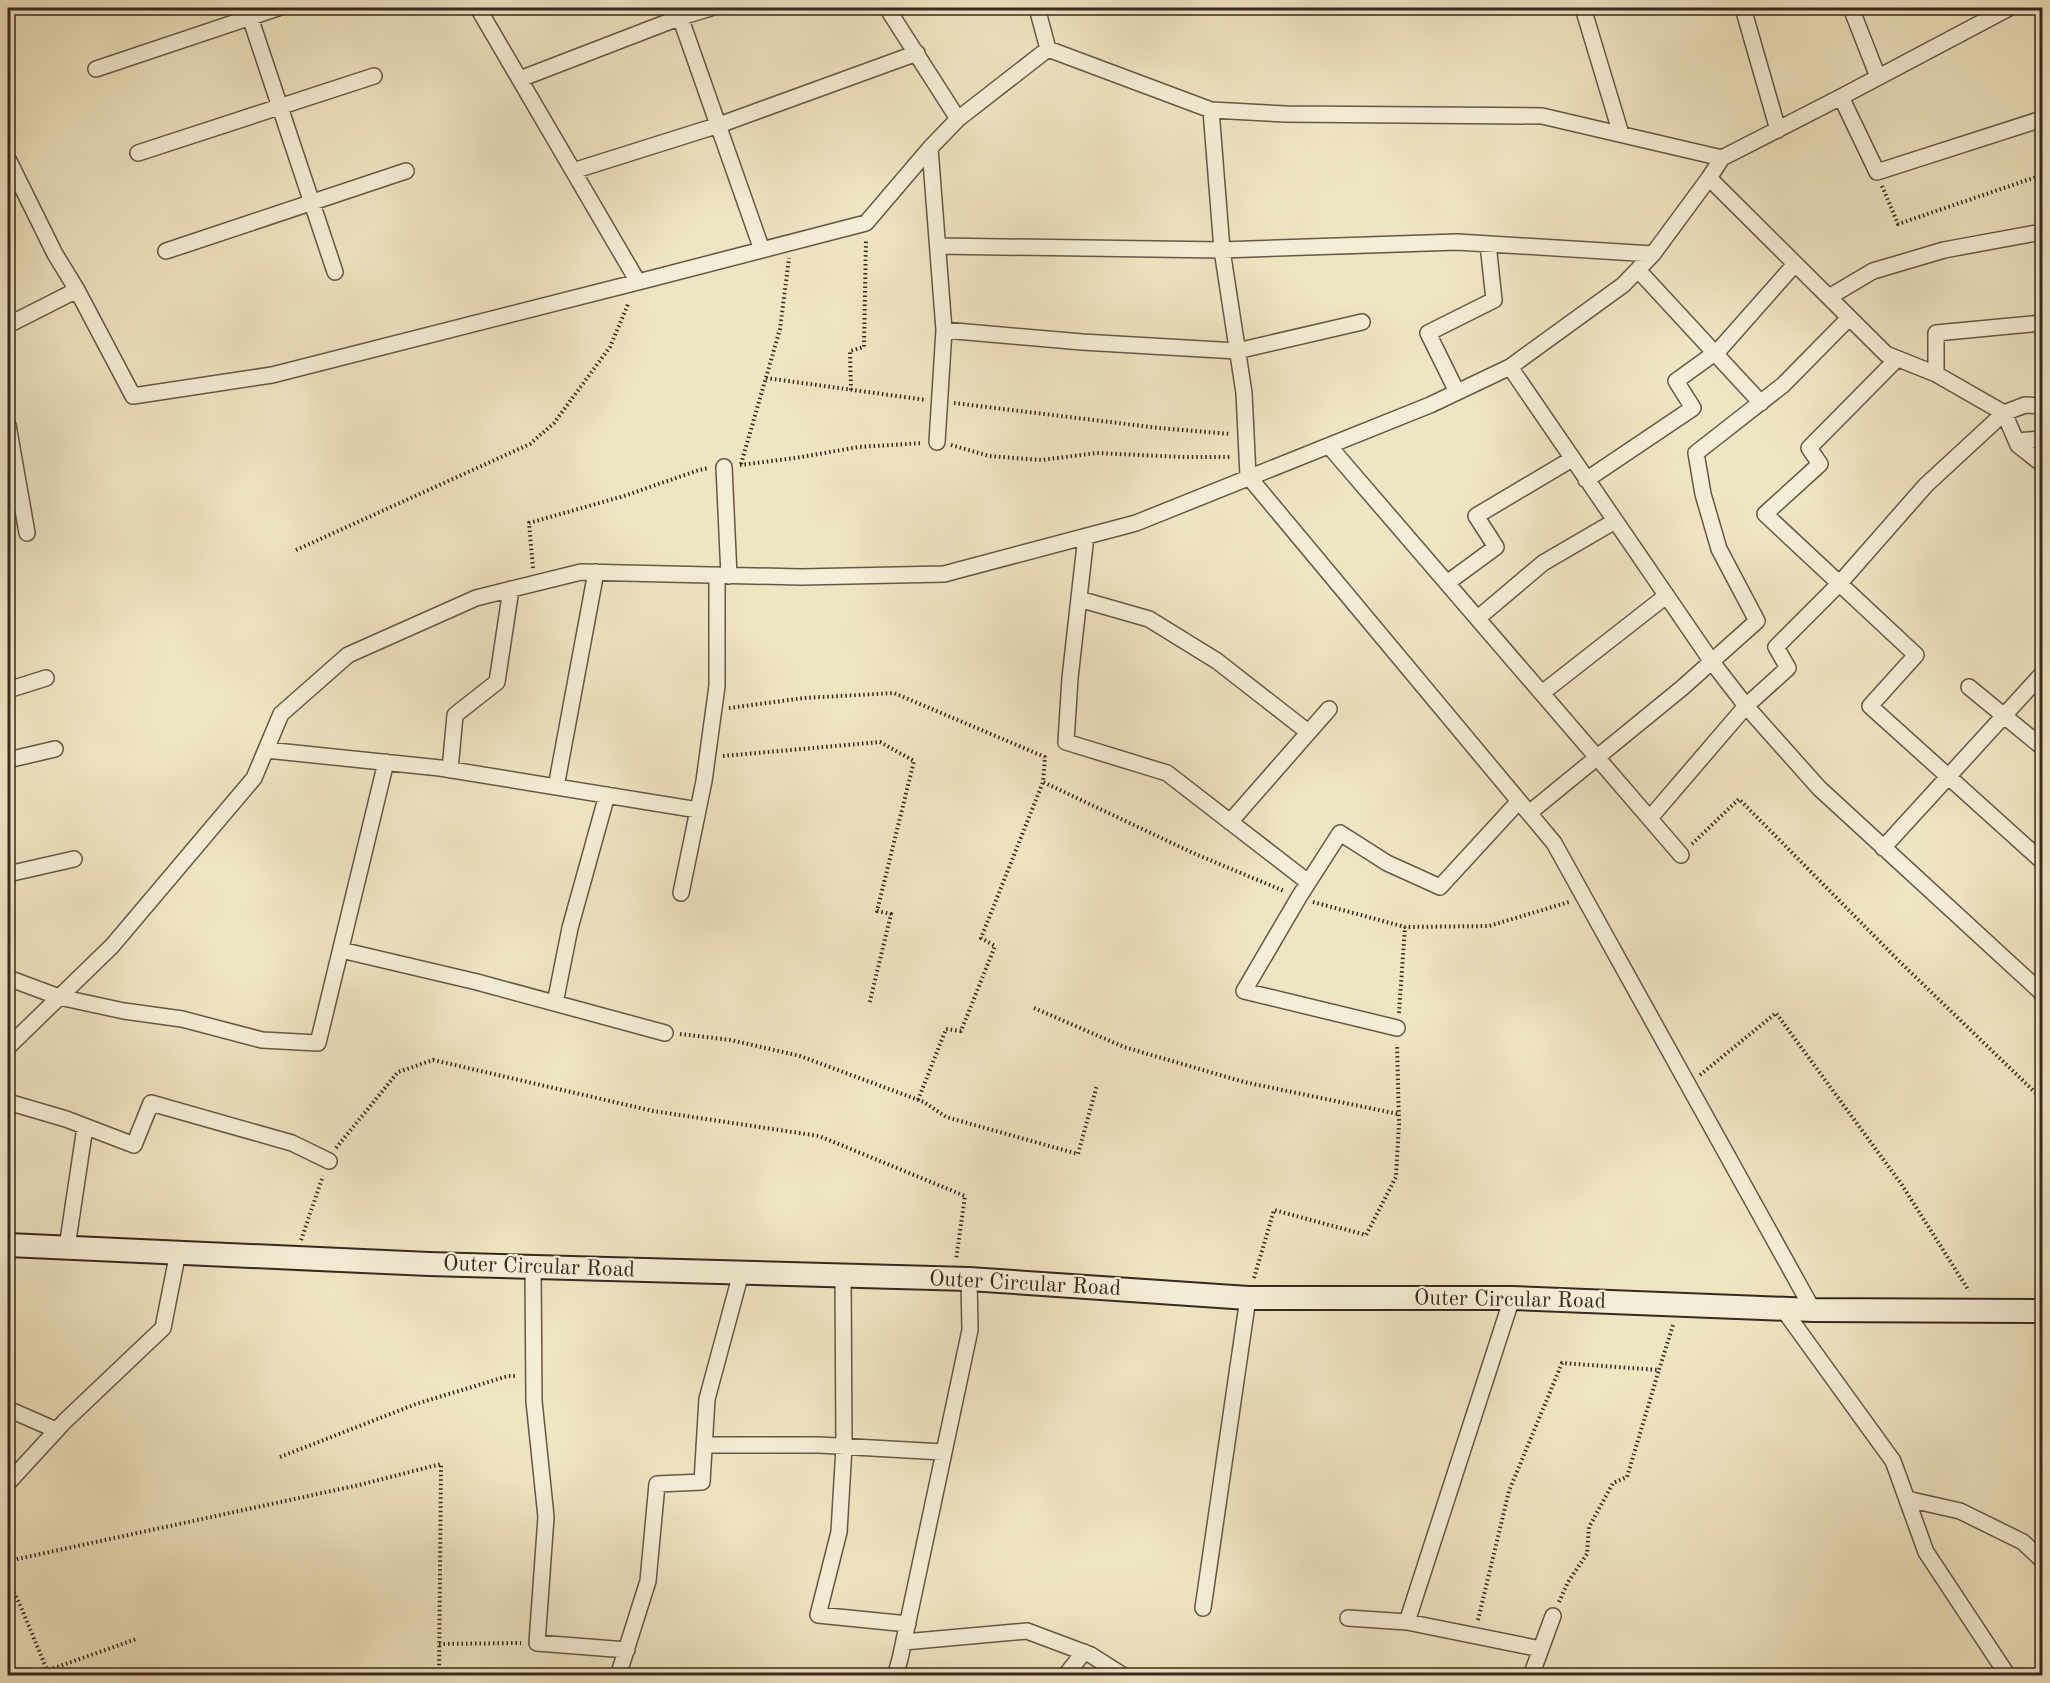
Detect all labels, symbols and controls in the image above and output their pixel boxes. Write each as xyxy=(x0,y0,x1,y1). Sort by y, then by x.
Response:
street label: Outer Circular Road xyxy=(443,1253,635,1281)
street label: Outer Circular Road xyxy=(928,1268,1122,1300)
street label: Outer Circular Road xyxy=(1414,1287,1606,1313)

